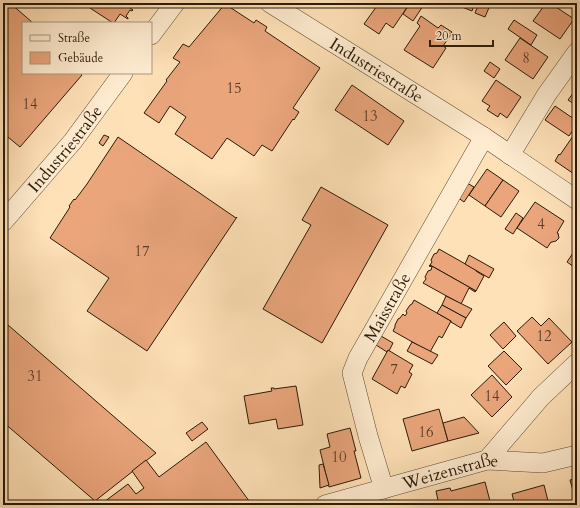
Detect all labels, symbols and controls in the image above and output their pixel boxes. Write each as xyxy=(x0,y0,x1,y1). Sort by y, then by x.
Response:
legend xyxy=(22,22,152,74)
scale bar xyxy=(430,22,493,48)
text: 20 m xyxy=(436,28,463,44)
text: Straße xyxy=(58,30,90,46)
street label: Industriestraße xyxy=(325,32,428,108)
house number: 8 xyxy=(522,48,530,68)
text: Gebäude xyxy=(58,50,103,66)
house number: 15 xyxy=(226,78,242,98)
house number: 14 xyxy=(22,94,38,114)
street label: Industriestraße xyxy=(23,101,108,197)
house number: 13 xyxy=(362,106,378,126)
house number: 4 xyxy=(537,214,545,234)
house number: 17 xyxy=(134,241,150,261)
street label: Maisstraße xyxy=(359,269,416,346)
house number: 12 xyxy=(536,326,552,346)
house number: 7 xyxy=(390,359,398,379)
house number: 31 xyxy=(27,366,43,386)
house number: 14 xyxy=(484,386,500,406)
house number: 16 xyxy=(418,422,434,442)
house number: 10 xyxy=(331,447,347,467)
street label: Weizenstraße xyxy=(399,448,499,495)

